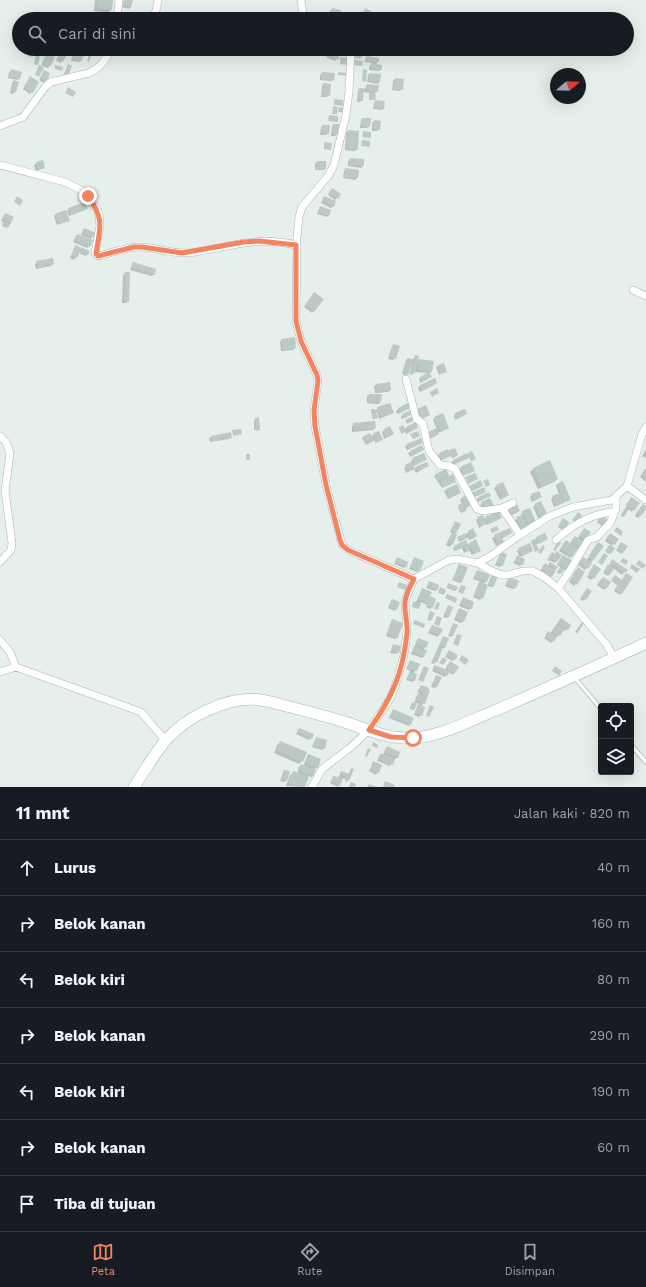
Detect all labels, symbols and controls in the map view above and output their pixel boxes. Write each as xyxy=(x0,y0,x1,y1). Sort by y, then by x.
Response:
search box xyxy=(12,12,634,56)
icon: search xyxy=(26,23,48,45)
text: Cari di sini xyxy=(58,25,136,43)
north arrow xyxy=(550,68,586,104)
route end xyxy=(79,187,97,205)
map controls xyxy=(598,703,634,775)
button: locate xyxy=(598,703,634,739)
route start xyxy=(404,729,422,747)
button: layers xyxy=(598,739,634,775)
text: 11 mnt xyxy=(16,803,69,823)
text: Jalan kaki · 820 m xyxy=(514,806,630,821)
icon: ahead xyxy=(16,857,38,879)
text: Lurus xyxy=(54,859,96,877)
text: 40 m xyxy=(597,860,630,875)
icon: right xyxy=(16,913,38,935)
text: Belok kanan xyxy=(54,915,145,933)
text: 160 m xyxy=(592,916,630,931)
icon: left xyxy=(16,969,38,991)
text: Belok kiri xyxy=(54,971,125,989)
text: 80 m xyxy=(597,972,630,987)
icon: right xyxy=(16,1025,38,1047)
text: Belok kanan xyxy=(54,1027,145,1045)
text: 290 m xyxy=(589,1028,630,1043)
icon: left xyxy=(16,1081,38,1103)
text: Belok kiri xyxy=(54,1083,125,1101)
text: 190 m xyxy=(592,1084,630,1099)
icon: right xyxy=(16,1137,38,1159)
text: Belok kanan xyxy=(54,1139,145,1157)
text: 60 m xyxy=(597,1140,630,1155)
icon: arrive xyxy=(16,1193,38,1215)
text: Tiba di tujuan xyxy=(54,1195,156,1213)
tab: Peta xyxy=(91,1241,115,1278)
tab: Rute xyxy=(297,1241,322,1278)
tab: Disimpan xyxy=(505,1241,555,1278)

